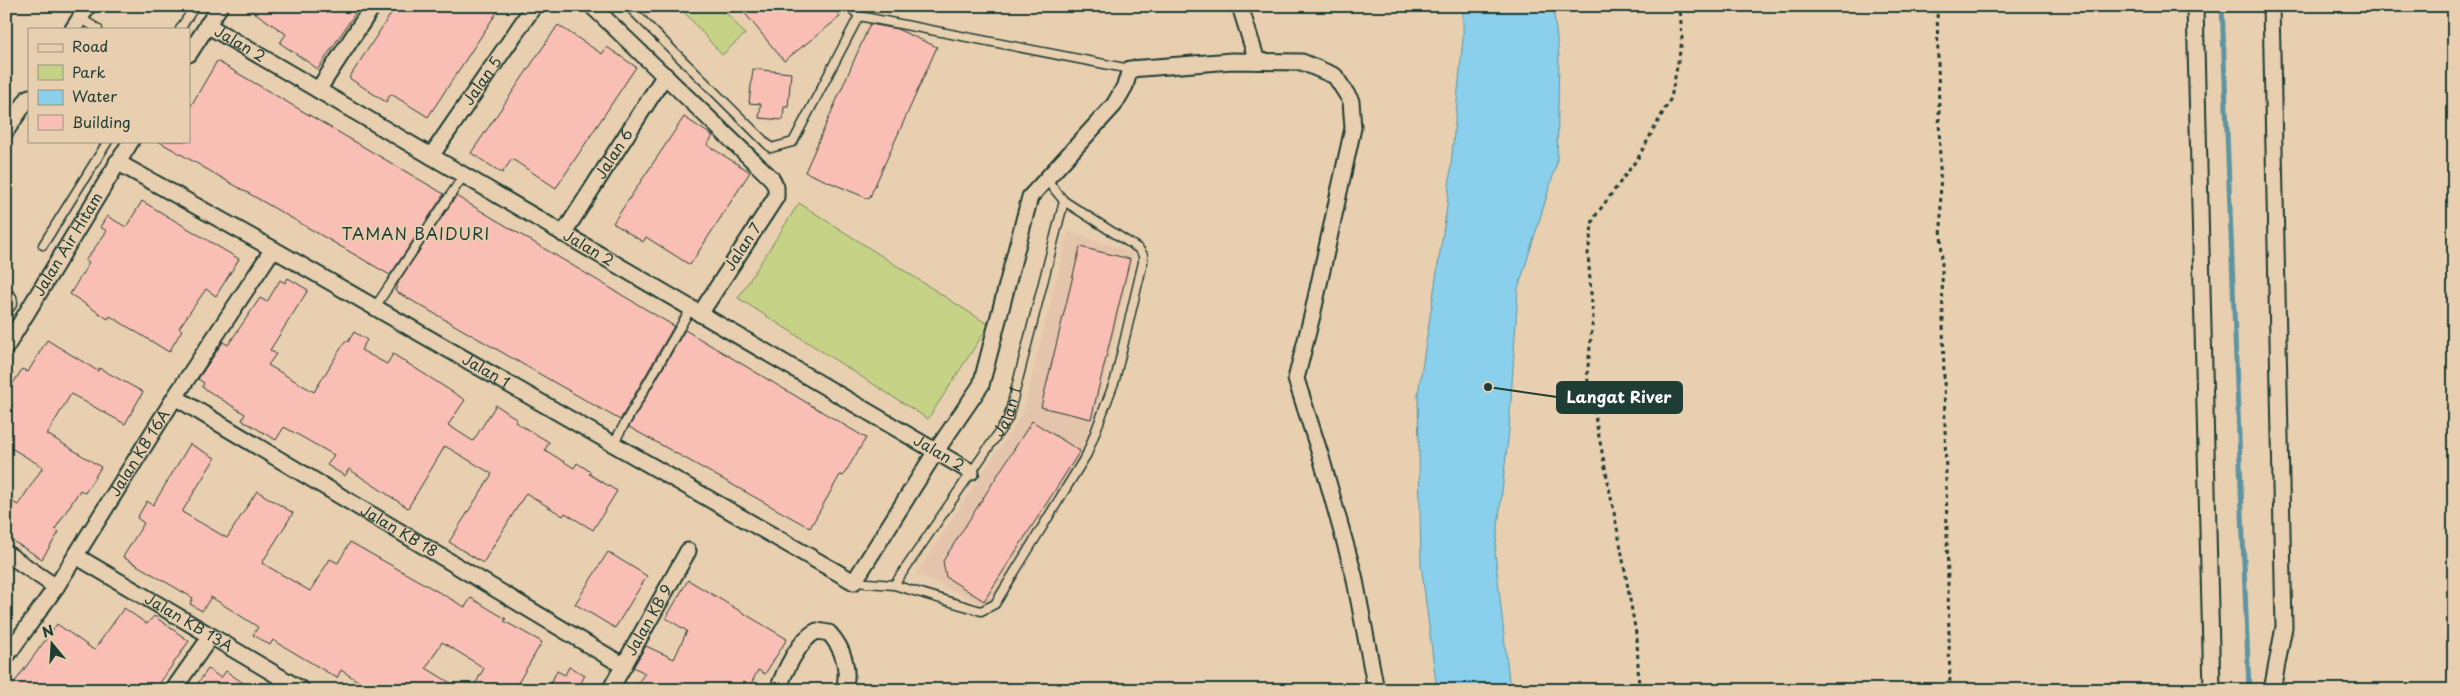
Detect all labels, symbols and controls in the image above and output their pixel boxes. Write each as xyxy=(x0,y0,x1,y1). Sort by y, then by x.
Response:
street label: Jalan 2 xyxy=(211,19,270,67)
legend xyxy=(28,28,190,142)
text: Road xyxy=(72,34,108,57)
street label: Jalan 5 xyxy=(456,51,506,109)
text: Park xyxy=(72,60,106,83)
text: Water xyxy=(72,84,117,107)
text: Building xyxy=(72,110,131,133)
street label: Jalan 6 xyxy=(588,124,638,183)
street label: Jalan Air Hitam xyxy=(27,187,107,300)
street label: Jalan 7 xyxy=(717,217,766,275)
district label: TAMAN BAIDURI xyxy=(341,221,491,245)
street label: Jalan 2 xyxy=(559,223,619,271)
street label: Jalan 1 xyxy=(458,347,515,393)
callout: Langat River xyxy=(1557,382,1682,413)
street label: Jalan 1 xyxy=(986,384,1026,441)
text: Langat River xyxy=(1566,384,1672,408)
street label: Jalan KB 16A xyxy=(103,404,175,500)
street label: Jalan 2 xyxy=(910,428,970,476)
street label: Jalan KB 18 xyxy=(357,498,443,562)
street label: Jalan KB 9 xyxy=(619,579,677,659)
street label: Jalan KB 13A xyxy=(141,586,238,657)
north arrow xyxy=(28,618,78,668)
text: N xyxy=(39,619,56,643)

